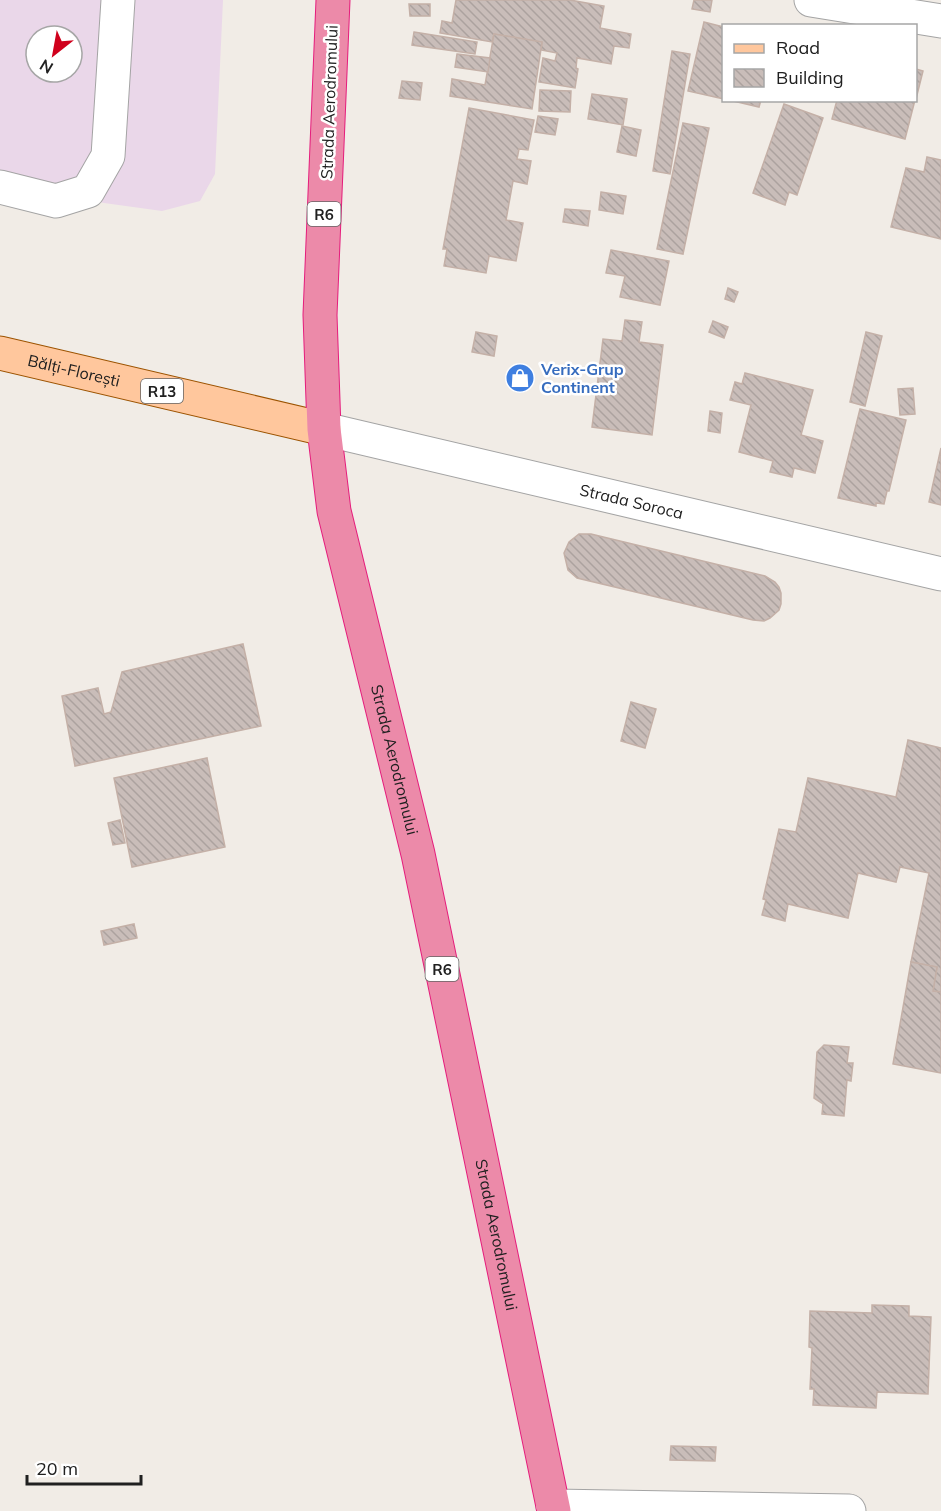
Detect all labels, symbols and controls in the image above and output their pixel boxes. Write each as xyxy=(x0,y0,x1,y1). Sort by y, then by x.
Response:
north arrow xyxy=(24,24,84,84)
legend xyxy=(722,24,917,102)
street label: Strada Aerodromului xyxy=(316,25,342,179)
text: Road xyxy=(776,36,820,59)
text: N xyxy=(36,55,57,79)
text: Building xyxy=(776,66,844,89)
road number: R6 xyxy=(308,202,340,226)
street label: Bălți-Florești xyxy=(26,350,122,391)
place label: Verix-Grup Continent xyxy=(540,359,624,397)
shop icon: Verix-Grup Continent xyxy=(504,362,536,394)
road number: R13 xyxy=(141,379,183,403)
street label: Strada Soroca xyxy=(578,479,685,523)
street label: Strada Aerodromului xyxy=(367,682,423,837)
road number: R6 xyxy=(426,957,458,981)
street label: Strada Aerodromului xyxy=(471,1157,522,1312)
scale bar xyxy=(27,1448,141,1486)
text: 20 m xyxy=(36,1457,78,1480)

